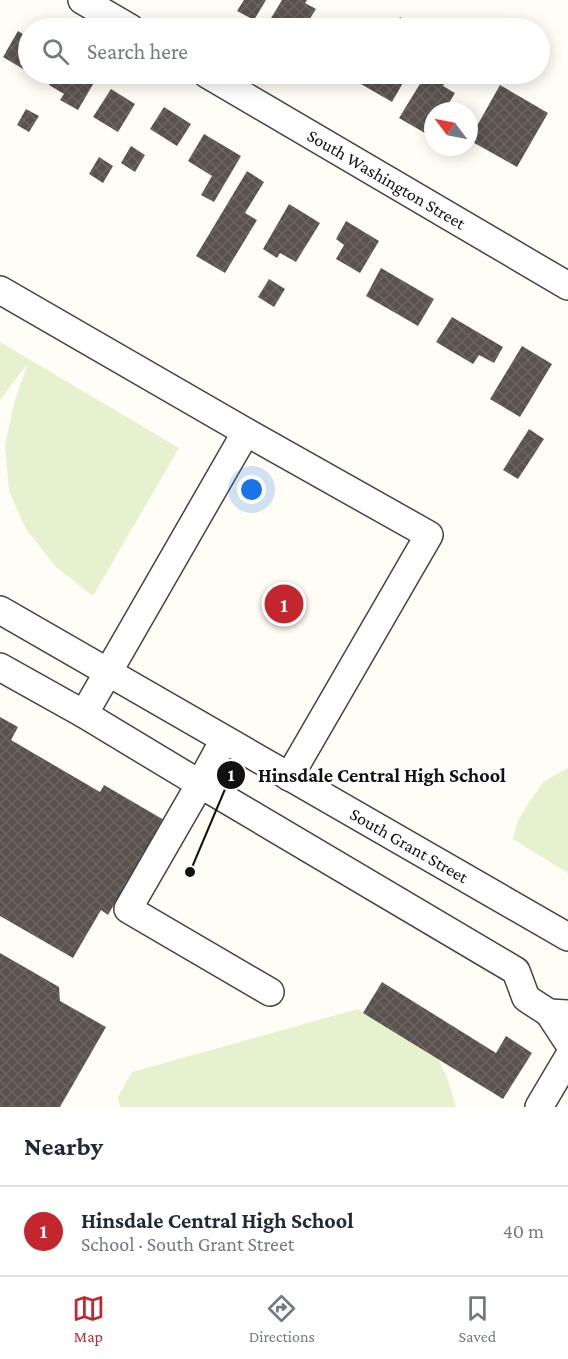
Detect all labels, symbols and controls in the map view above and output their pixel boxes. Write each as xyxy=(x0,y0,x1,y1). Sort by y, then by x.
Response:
search box xyxy=(18,18,550,84)
icon: search xyxy=(39,35,72,68)
text: Search here xyxy=(87,39,188,64)
north arrow xyxy=(424,102,478,156)
street label: South Washington Street xyxy=(304,125,470,234)
your location xyxy=(237,475,266,504)
pin: 1 xyxy=(264,582,304,626)
callout: Hinsdale Central High School xyxy=(216,756,518,794)
text: Hinsdale Central High School xyxy=(258,764,506,786)
text: 1 xyxy=(228,765,235,785)
street label: South Grant Street xyxy=(346,804,473,888)
text: Nearby xyxy=(24,1132,103,1161)
text: Hinsdale Central High School xyxy=(81,1208,354,1233)
text: 1 xyxy=(40,1220,47,1242)
text: 40 m xyxy=(503,1220,544,1242)
text: School · South Grant Street xyxy=(81,1233,294,1255)
tab: Map xyxy=(72,1292,105,1345)
tab: Directions xyxy=(249,1292,315,1345)
tab: Saved xyxy=(459,1292,496,1345)

